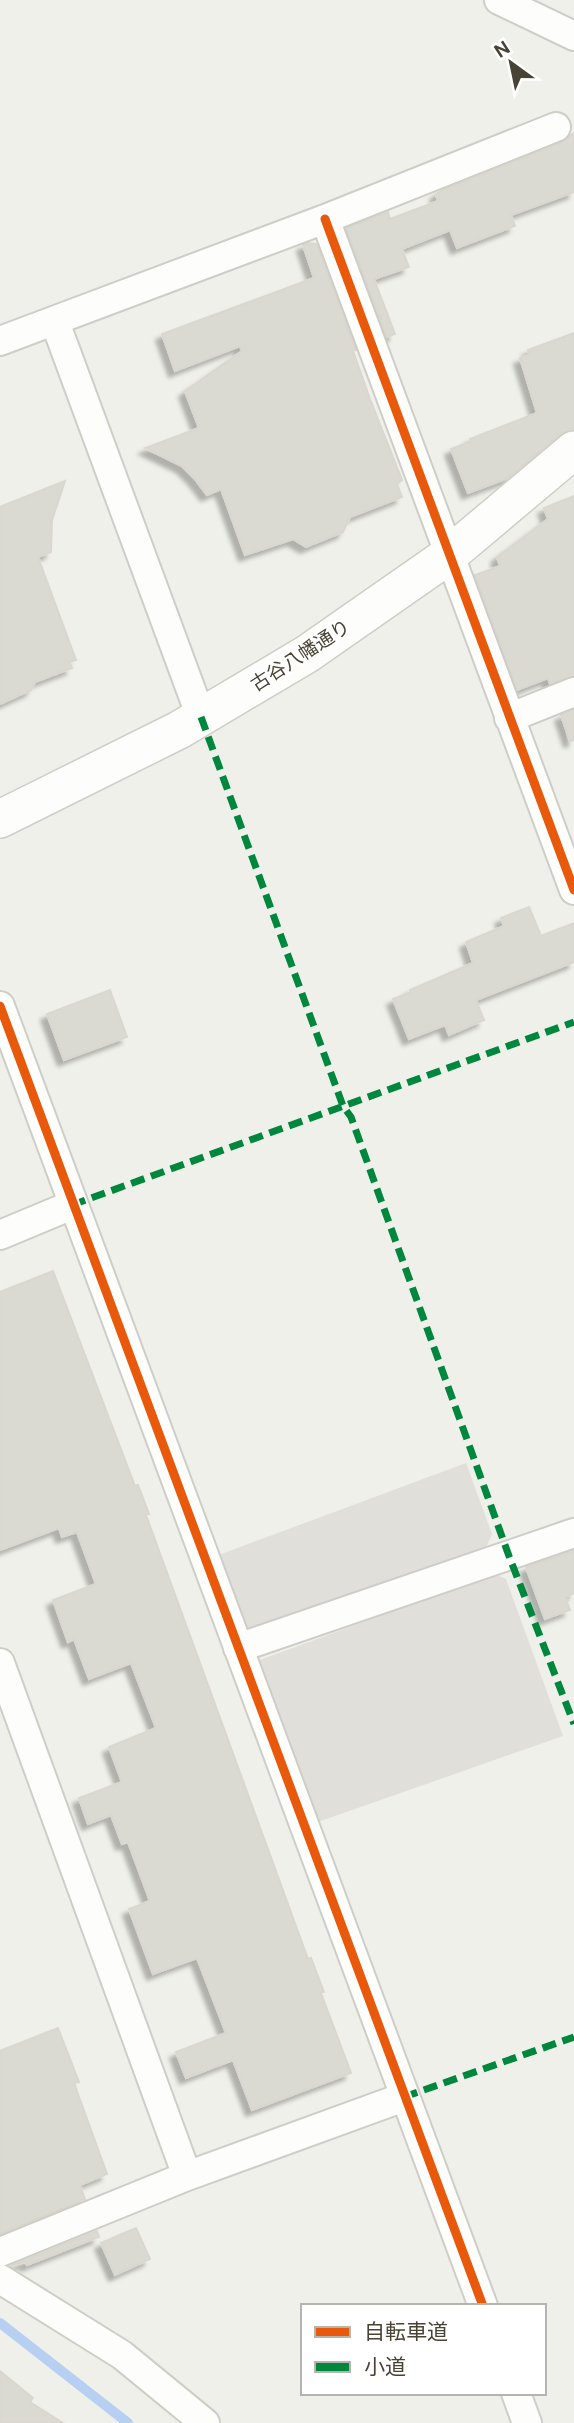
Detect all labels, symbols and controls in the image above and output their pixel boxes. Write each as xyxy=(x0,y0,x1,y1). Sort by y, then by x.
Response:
north arrow xyxy=(476,28,546,98)
text: N xyxy=(489,35,515,63)
street label: 古谷八幡通り xyxy=(246,614,355,697)
legend xyxy=(301,2304,546,2395)
text: 自転車道 xyxy=(364,2318,448,2346)
text: 小道 xyxy=(364,2353,406,2381)

